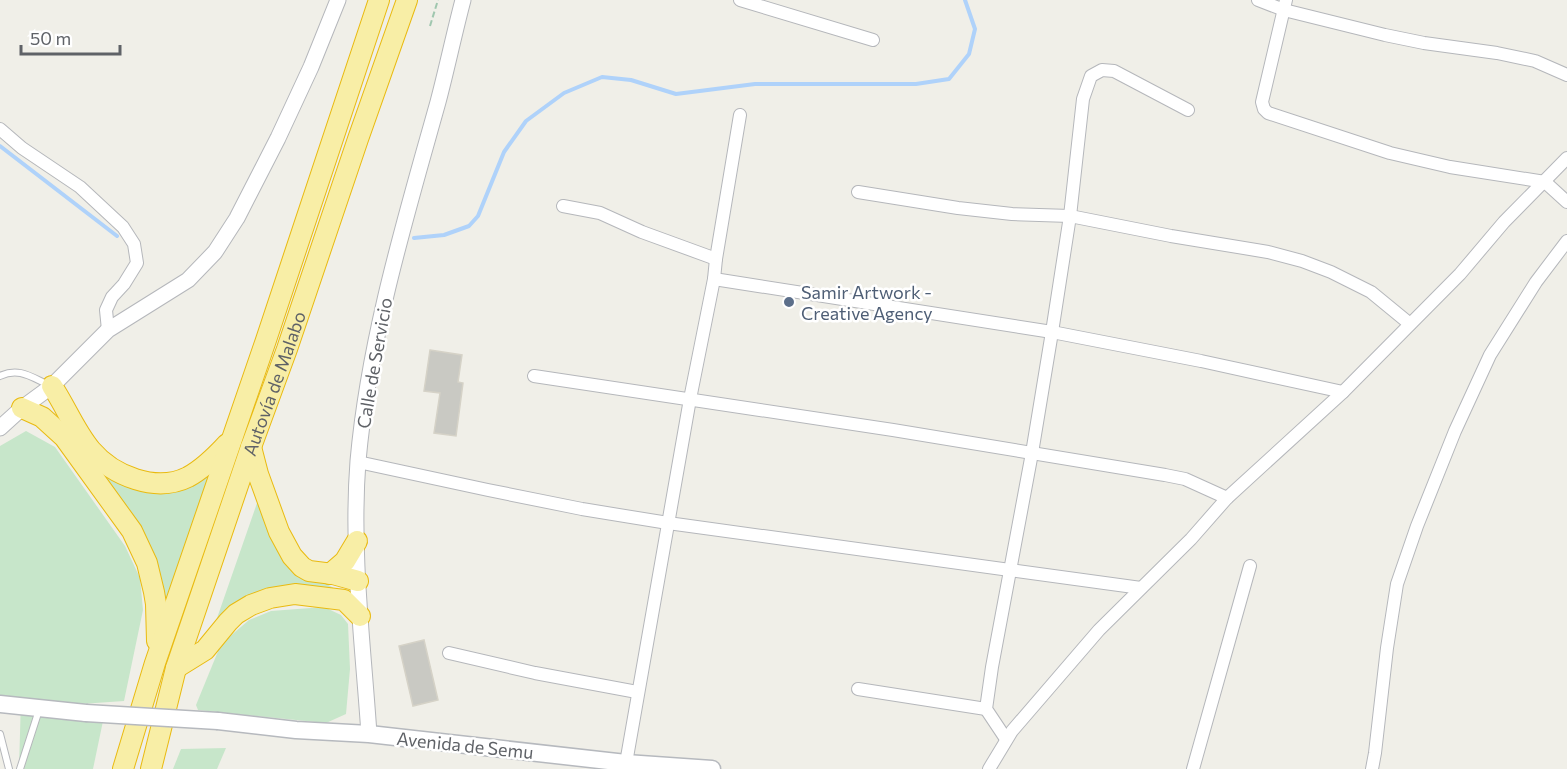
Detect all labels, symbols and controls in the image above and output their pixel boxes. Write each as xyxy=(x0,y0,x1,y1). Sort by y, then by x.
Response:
scale bar xyxy=(21,18,120,56)
text: 50 m xyxy=(30,27,71,49)
place label: Samir Artwork - Creative Agency xyxy=(801,281,933,324)
marker: Samir Artwork - Creative Agency xyxy=(782,295,796,309)
street label: Calle de Servicio xyxy=(352,296,396,430)
street label: Autovía de Malabo xyxy=(238,308,310,459)
street label: Avenida de Semu xyxy=(395,727,535,763)

